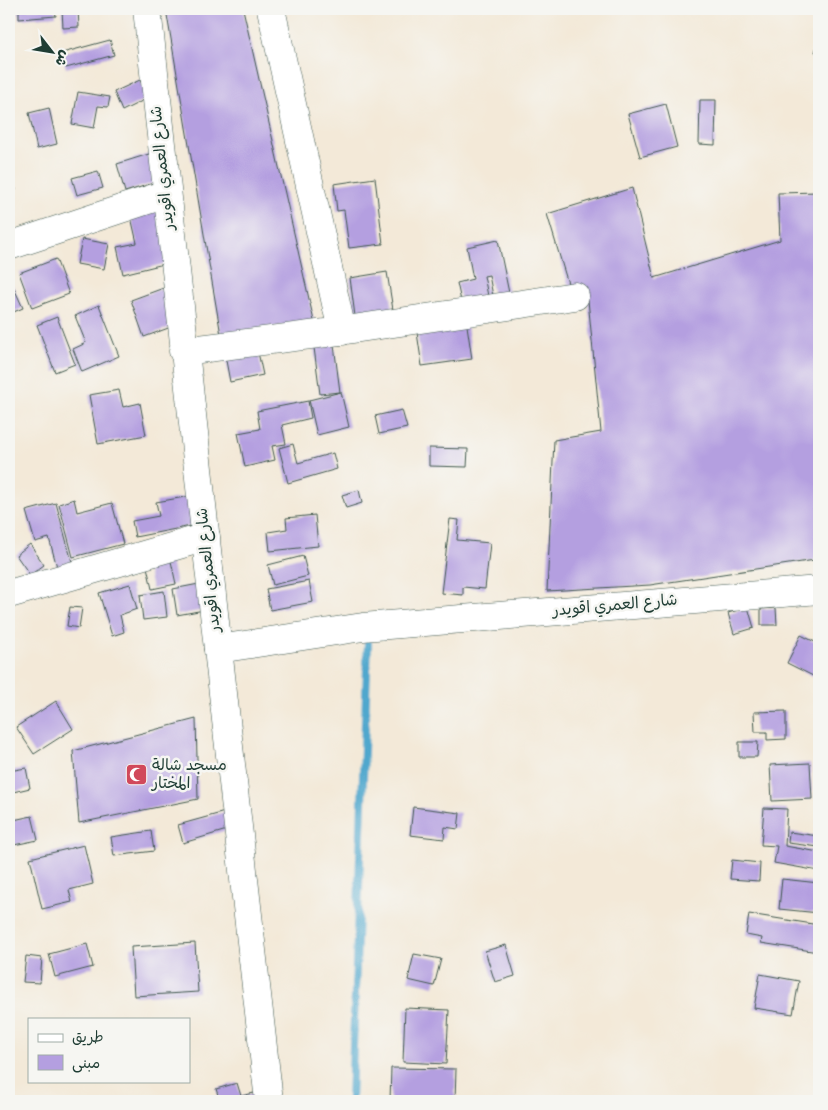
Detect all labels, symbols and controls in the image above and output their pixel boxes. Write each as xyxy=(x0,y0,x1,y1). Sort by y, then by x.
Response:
north arrow xyxy=(28,28,78,78)
text: ش xyxy=(49,46,75,70)
street label: شارع العمري اقويدر xyxy=(145,104,182,234)
street label: شارع العمري اقويدر xyxy=(191,506,228,636)
street label: شارع العمري اقويدر xyxy=(550,589,678,624)
place label: مسجد شالة المختار xyxy=(150,754,227,796)
mosque icon: مسجد شالة المختار xyxy=(124,763,148,787)
legend xyxy=(28,1018,190,1082)
text: طريق xyxy=(72,1027,104,1049)
text: مبنى xyxy=(72,1053,100,1075)

